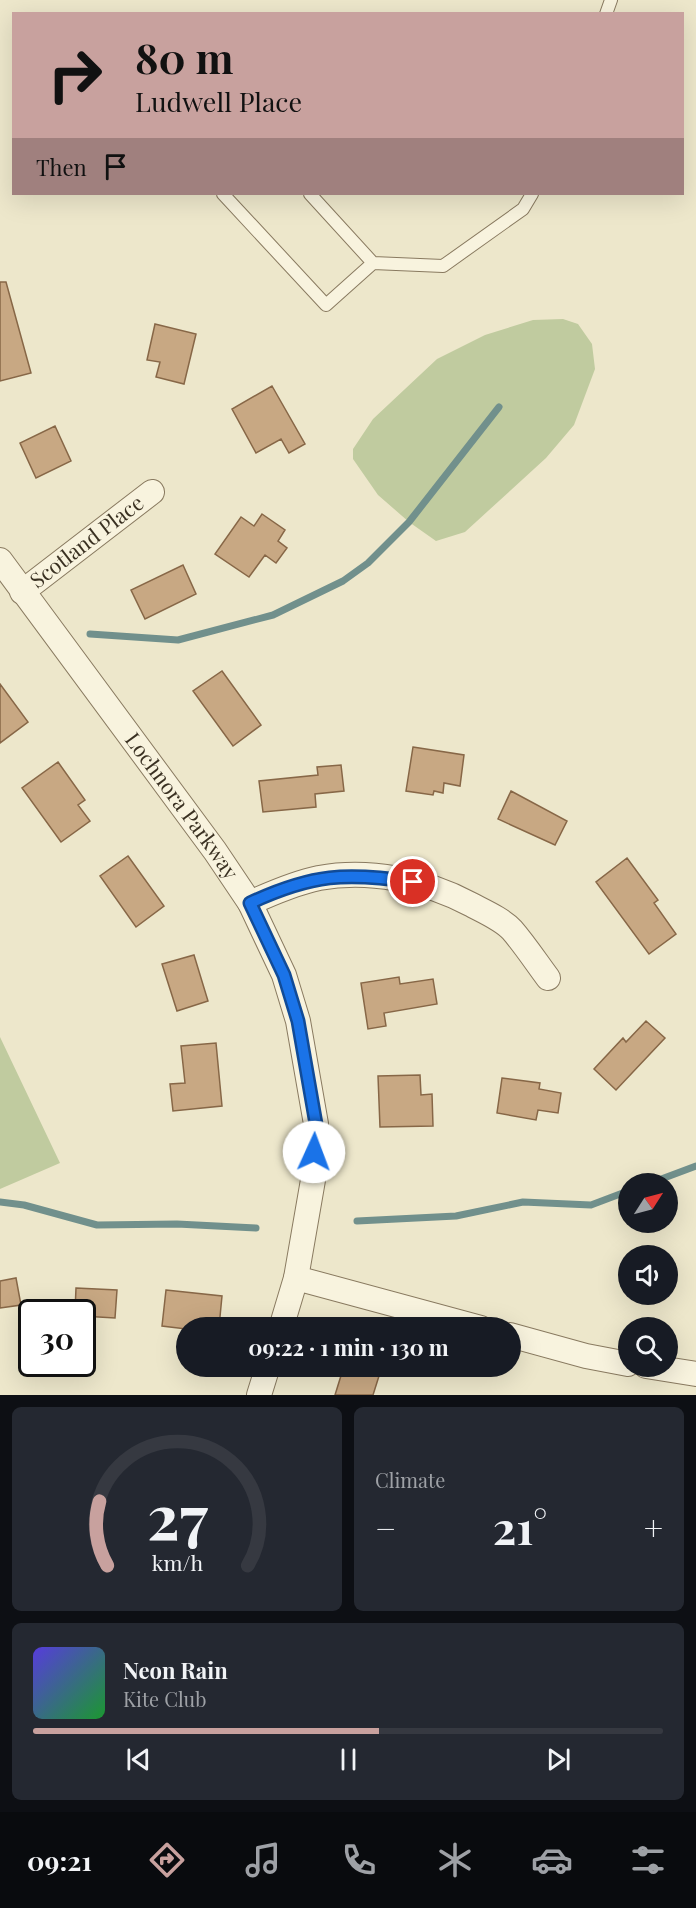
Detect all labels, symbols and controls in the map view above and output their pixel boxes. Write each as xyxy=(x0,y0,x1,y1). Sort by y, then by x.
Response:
text: 80 m xyxy=(135,29,233,85)
icon: right xyxy=(36,36,114,114)
text: Ludwell Place xyxy=(135,83,302,119)
icon: arrive xyxy=(99,150,132,183)
text: Then xyxy=(36,152,87,182)
street label: Scotland Place xyxy=(23,488,148,593)
street label: Lochnora Parkway xyxy=(120,726,246,885)
pin xyxy=(387,856,438,907)
icon: arrive xyxy=(396,865,429,898)
position arrow xyxy=(282,1120,346,1184)
north arrow xyxy=(618,1173,678,1233)
map controls xyxy=(618,1173,678,1377)
button: sound xyxy=(618,1245,678,1305)
speed limit sign: 30 xyxy=(18,1299,96,1377)
button: search xyxy=(618,1317,678,1377)
text: 09:22 · 1 min · 130 m xyxy=(248,1332,449,1362)
text: Climate xyxy=(375,1466,445,1493)
text: 27 xyxy=(146,1472,208,1556)
text: 21° xyxy=(493,1496,547,1556)
text: − xyxy=(375,1505,396,1549)
text: + xyxy=(644,1505,663,1549)
text: km/h xyxy=(151,1548,203,1576)
text: Neon Rain xyxy=(123,1655,228,1685)
text: Kite Club xyxy=(123,1685,207,1712)
icon: previous xyxy=(122,1743,155,1776)
icon: pause xyxy=(332,1743,365,1776)
icon: next xyxy=(542,1743,575,1776)
icon: directions xyxy=(146,1839,188,1881)
icon: music xyxy=(242,1839,284,1881)
icon: phone xyxy=(338,1839,380,1881)
icon: climate xyxy=(434,1839,476,1881)
icon: car xyxy=(531,1839,573,1881)
icon: filters xyxy=(627,1839,669,1881)
text: 09:21 xyxy=(27,1842,92,1878)

